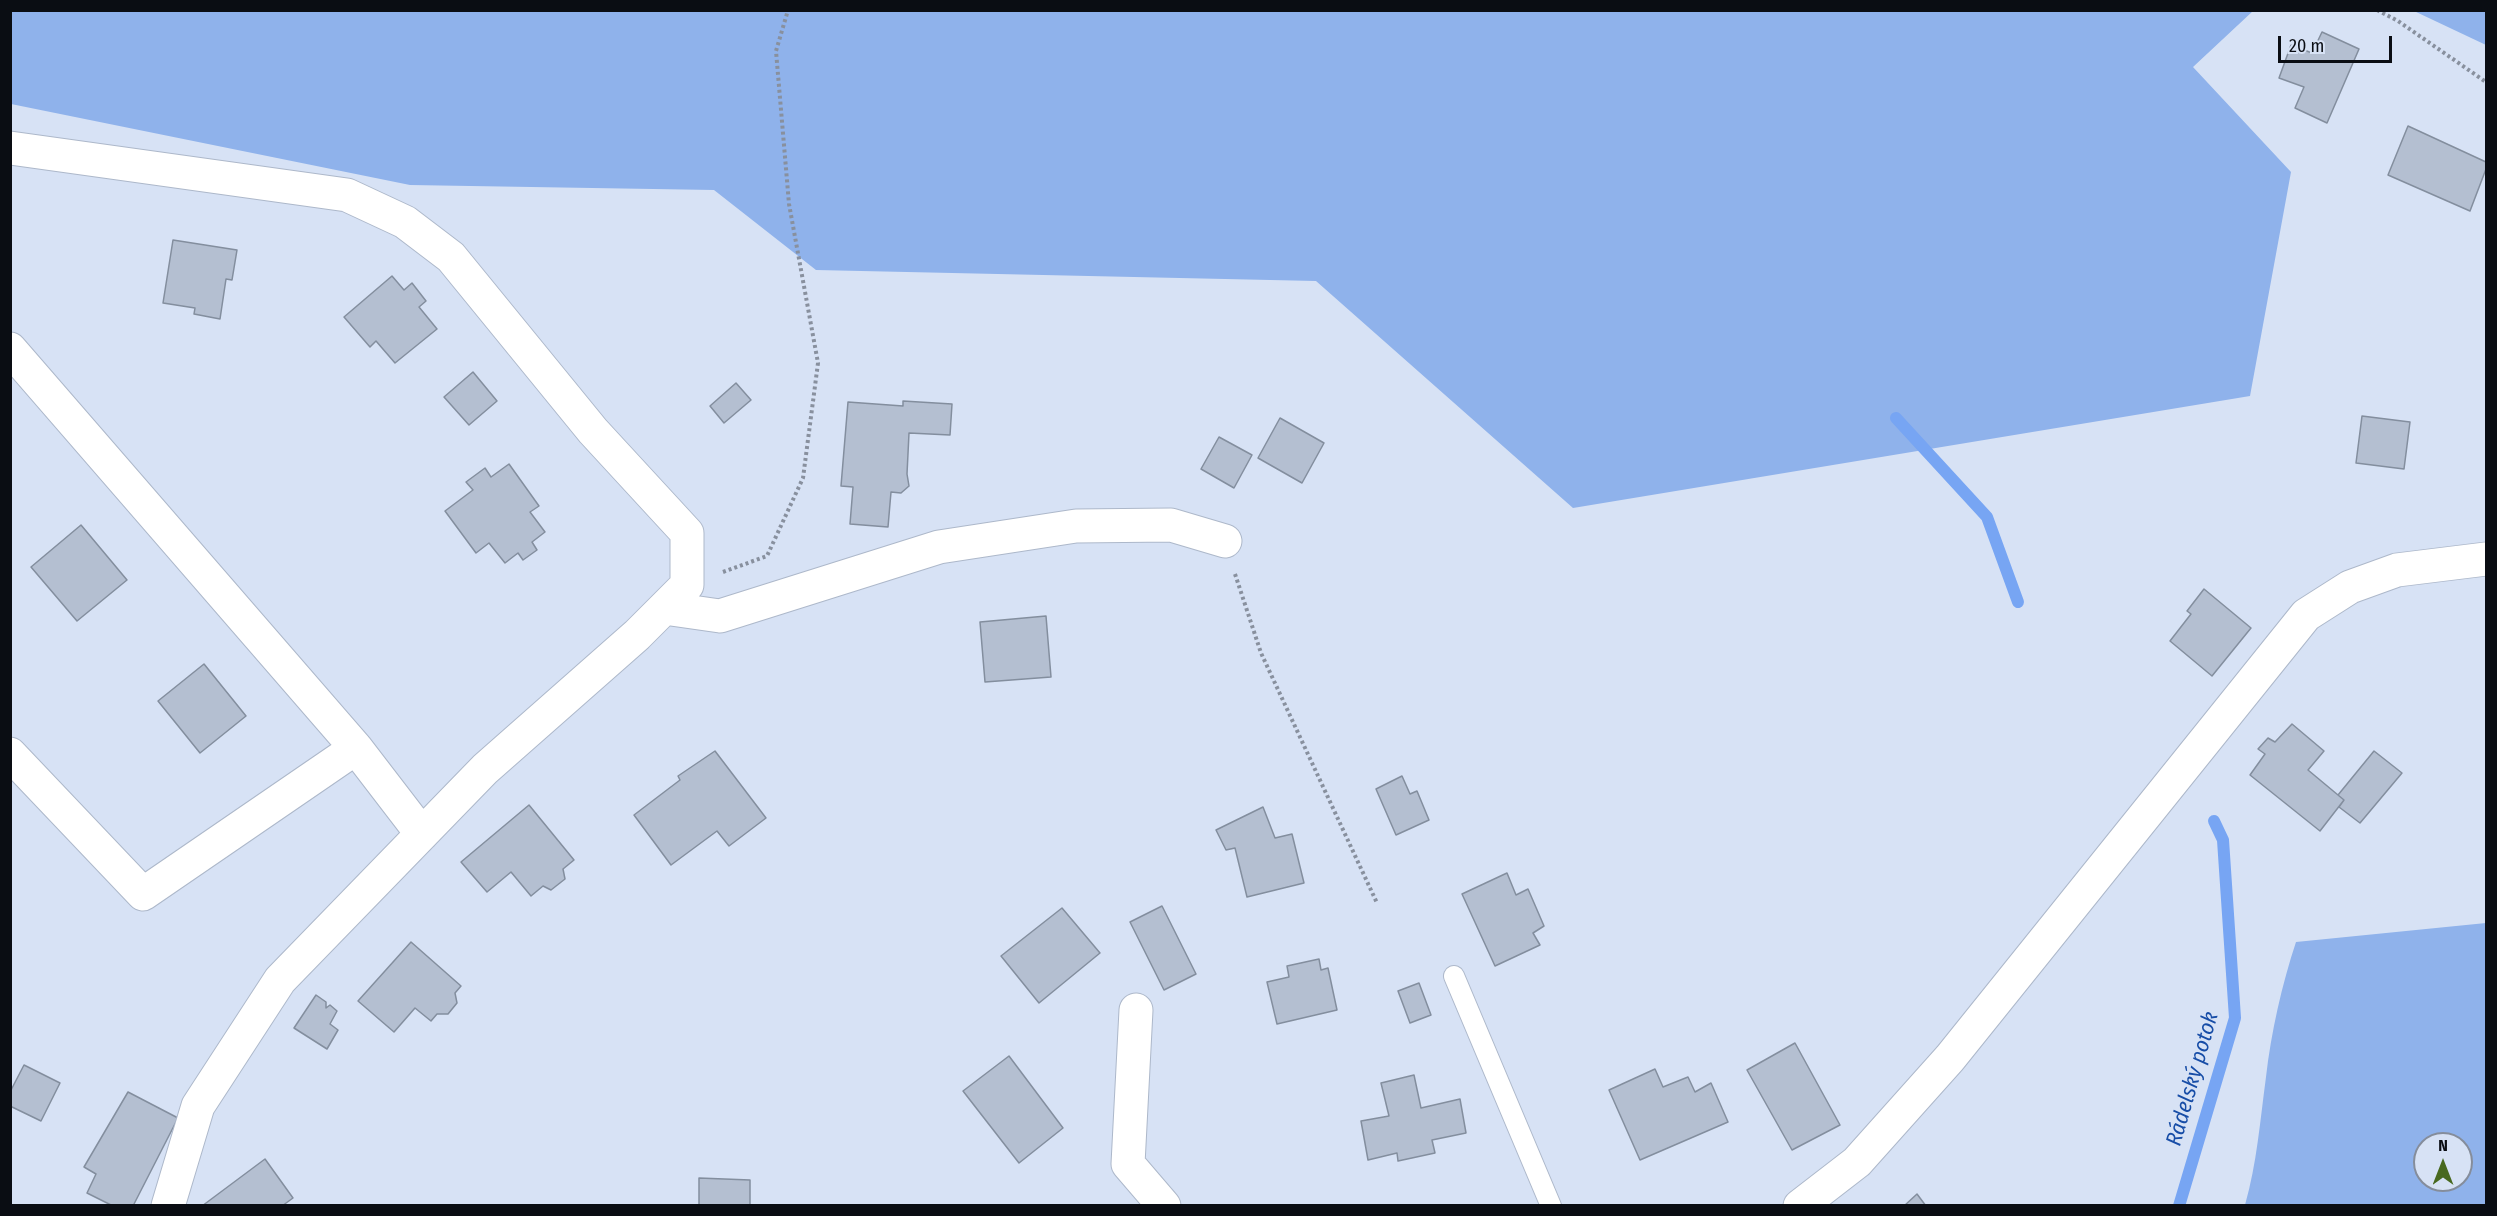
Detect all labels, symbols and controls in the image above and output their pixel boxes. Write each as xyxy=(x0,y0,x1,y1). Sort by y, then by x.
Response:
scale bar xyxy=(2281,24,2395,62)
text: 20 m xyxy=(2289,35,2324,57)
water label: Rádelský potok xyxy=(2161,1009,2225,1149)
north arrow xyxy=(2413,1132,2473,1192)
text: N xyxy=(2438,1136,2448,1155)

